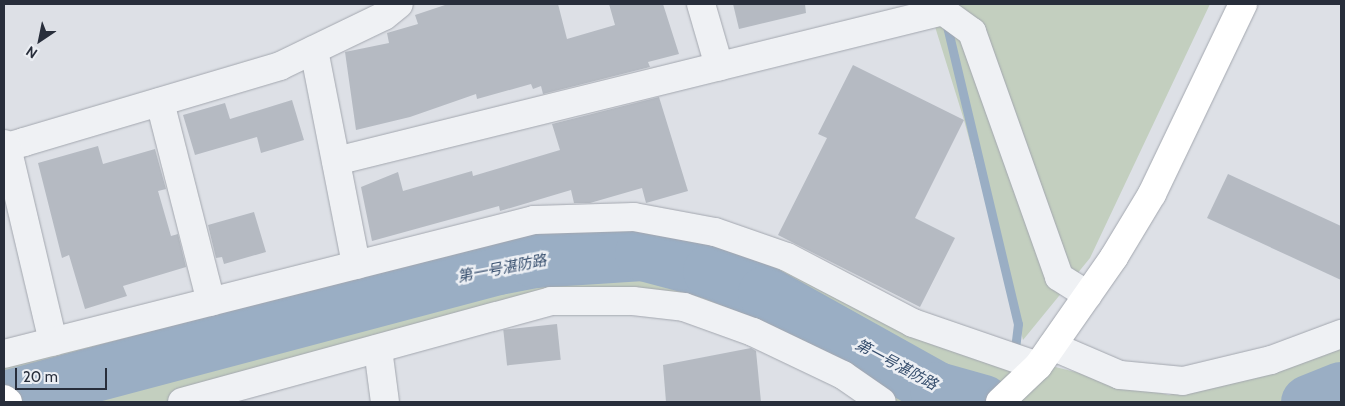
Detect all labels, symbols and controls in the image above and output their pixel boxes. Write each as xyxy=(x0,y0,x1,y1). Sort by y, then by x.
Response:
north arrow xyxy=(15,15,65,65)
text: N xyxy=(22,42,41,63)
water label: 第一号湛防路 xyxy=(456,252,548,286)
water label: 第一号湛防路 xyxy=(852,336,940,394)
scale bar xyxy=(18,358,110,390)
text: 20 m xyxy=(23,368,58,386)

